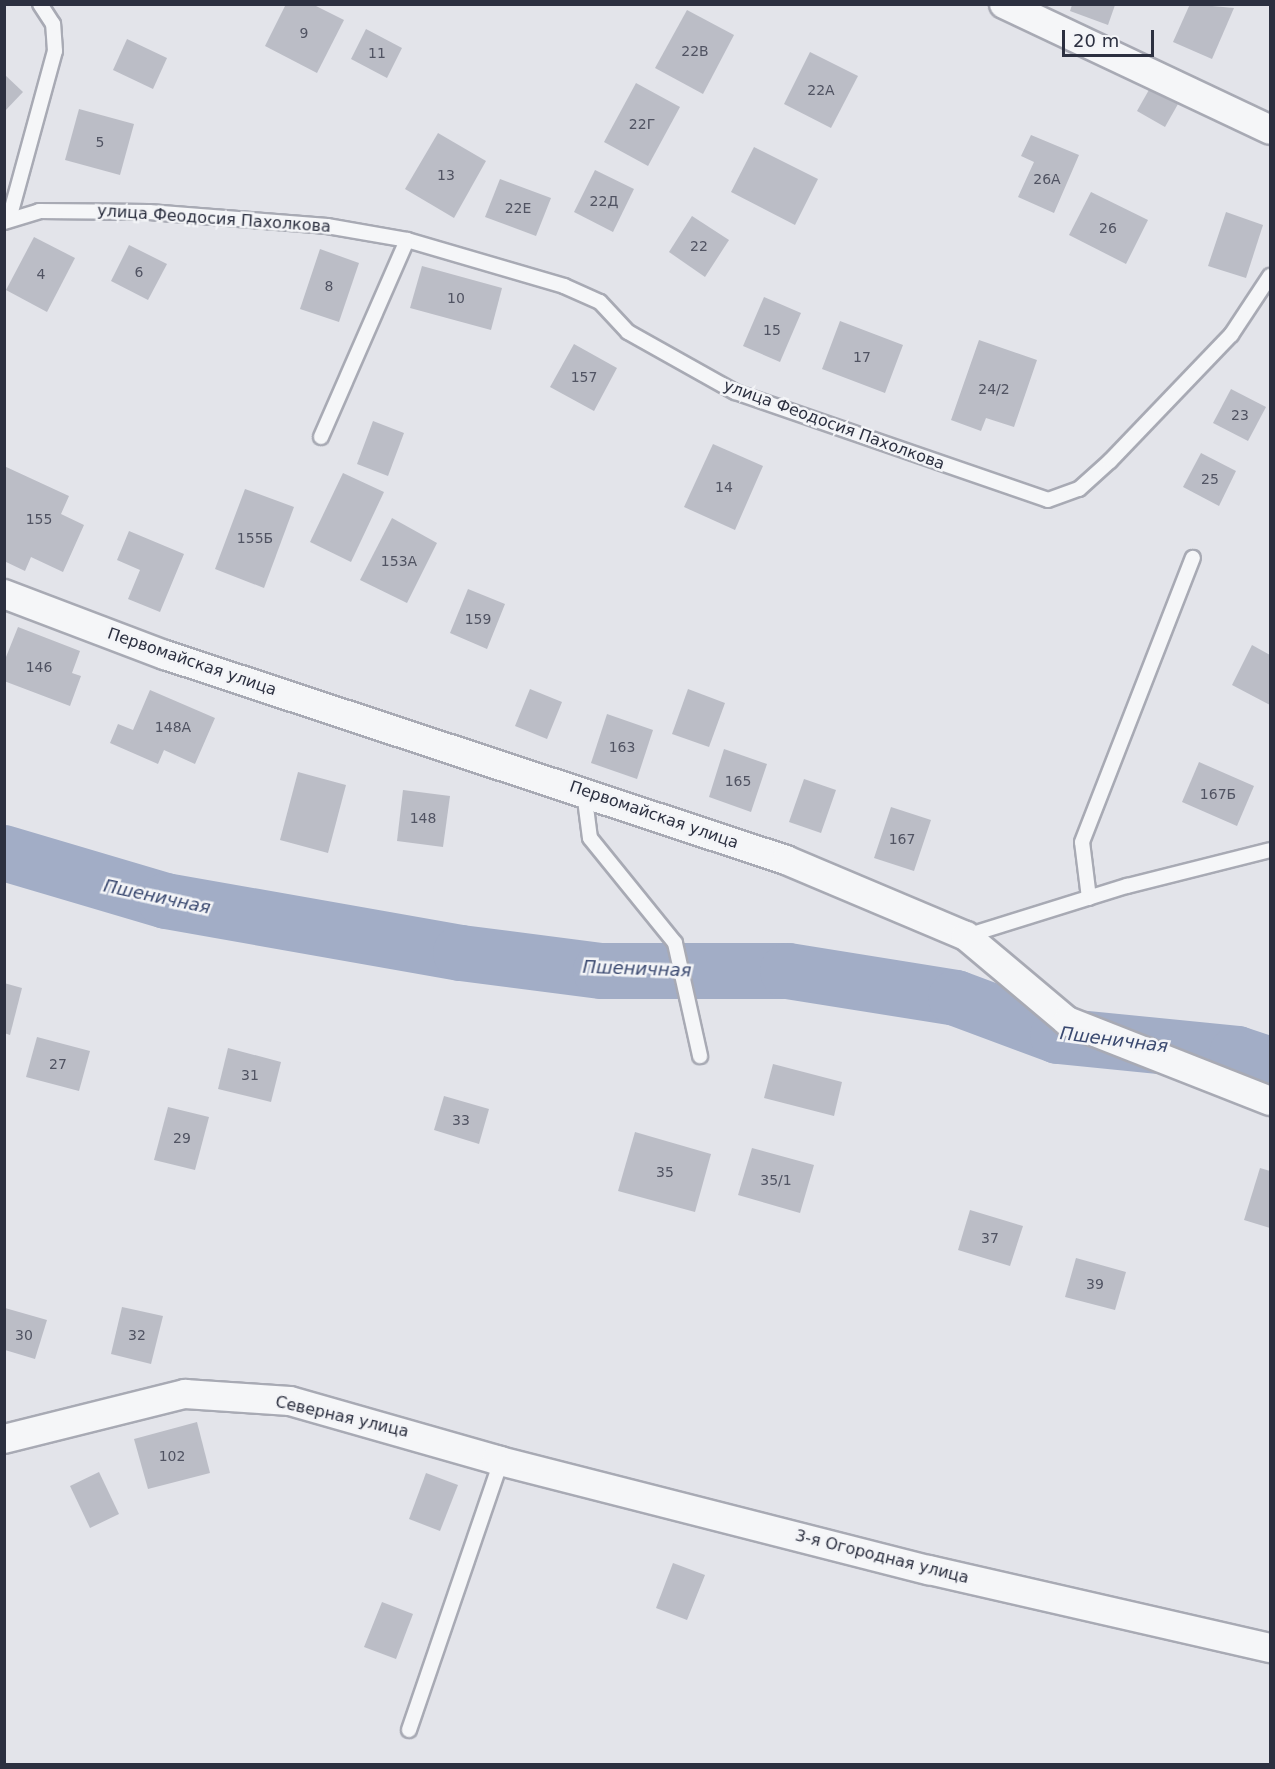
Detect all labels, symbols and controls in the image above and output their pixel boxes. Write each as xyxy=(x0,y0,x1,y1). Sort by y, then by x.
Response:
scale bar xyxy=(1065,18,1156,56)
house number: 9 xyxy=(300,25,308,41)
text: 20 m xyxy=(1073,30,1119,51)
house number: 22В xyxy=(681,43,709,59)
house number: 11 xyxy=(368,45,386,61)
house number: 22А xyxy=(807,82,835,98)
house number: 22Г xyxy=(629,116,655,132)
house number: 5 xyxy=(96,134,104,150)
house number: 13 xyxy=(437,167,455,183)
house number: 26А xyxy=(1033,171,1061,187)
house number: 22Д xyxy=(590,193,618,209)
house number: 22Е xyxy=(505,200,531,216)
street label: улица Феодосия Пахолкова xyxy=(97,201,331,237)
house number: 26 xyxy=(1099,220,1117,236)
house number: 22 xyxy=(690,238,708,254)
house number: 6 xyxy=(135,264,143,280)
house number: 4 xyxy=(37,266,45,282)
house number: 8 xyxy=(325,278,333,294)
house number: 10 xyxy=(447,290,465,306)
house number: 15 xyxy=(763,322,781,338)
house number: 17 xyxy=(853,349,871,365)
house number: 157 xyxy=(571,369,597,385)
street label: улица Феодосия Пахолкова xyxy=(721,376,947,474)
house number: 24/2 xyxy=(978,381,1010,397)
house number: 23 xyxy=(1231,407,1249,423)
house number: 25 xyxy=(1201,471,1219,487)
house number: 14 xyxy=(715,479,733,495)
house number: 155 xyxy=(26,511,52,527)
house number: 155Б xyxy=(237,530,273,546)
house number: 153А xyxy=(381,553,417,569)
house number: 159 xyxy=(465,611,491,627)
street label: Первомайская улица xyxy=(105,624,279,700)
house number: 146 xyxy=(26,659,52,675)
house number: 148А xyxy=(155,719,191,735)
house number: 163 xyxy=(609,739,635,755)
house number: 165 xyxy=(725,773,751,789)
street label: Первомайская улица xyxy=(567,777,741,853)
house number: 167Б xyxy=(1200,786,1236,802)
house number: 148 xyxy=(410,810,436,826)
house number: 167 xyxy=(889,831,915,847)
water label: Пшеничная xyxy=(102,875,212,919)
water label: Пшеничная xyxy=(582,956,692,982)
water label: Пшеничная xyxy=(1059,1023,1169,1057)
house number: 27 xyxy=(49,1056,67,1072)
house number: 31 xyxy=(241,1067,259,1083)
house number: 33 xyxy=(452,1112,470,1128)
house number: 29 xyxy=(173,1130,191,1146)
house number: 35 xyxy=(656,1164,674,1180)
house number: 35/1 xyxy=(760,1172,792,1188)
house number: 37 xyxy=(981,1230,999,1246)
house number: 39 xyxy=(1086,1276,1104,1292)
house number: 30 xyxy=(15,1327,33,1343)
house number: 32 xyxy=(128,1327,146,1343)
street label: Северная улица xyxy=(273,1392,411,1442)
house number: 102 xyxy=(159,1448,185,1464)
street label: 3-я Огородная улица xyxy=(793,1526,971,1588)

